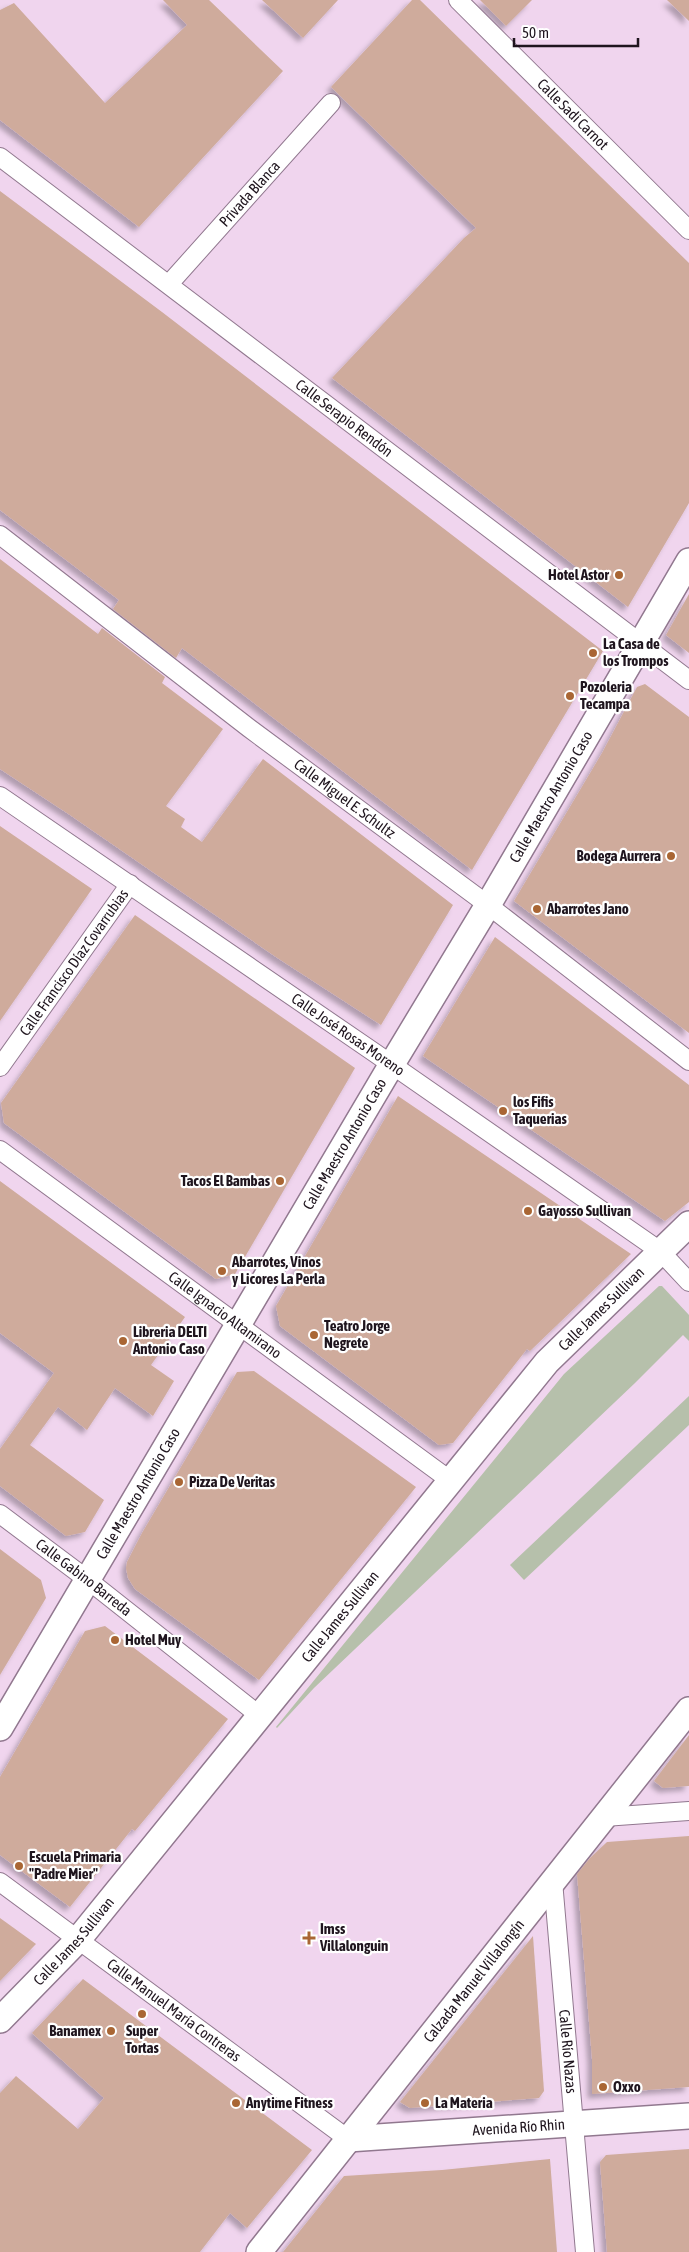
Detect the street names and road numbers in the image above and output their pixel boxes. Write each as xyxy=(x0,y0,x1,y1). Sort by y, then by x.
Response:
street label: Calle Sadi Carnot xyxy=(534,75,612,153)
street label: Privada Blanca xyxy=(216,157,283,230)
street label: Calle Serapio Rendón xyxy=(292,376,396,460)
street label: Calle Maestro Antonio Caso xyxy=(506,728,596,865)
street label: Calle Miguel E. Schultz xyxy=(291,755,399,842)
street label: Calle Francisco Díaz Covarrubias xyxy=(16,886,131,1039)
street label: Calle José Rosas Moreno xyxy=(289,989,408,1079)
street label: Calle Maestro Antonio Caso xyxy=(299,1075,390,1213)
street label: Calle James Sullivan xyxy=(555,1263,647,1354)
street label: Calle Ignacio Altamirano xyxy=(166,1268,285,1362)
street label: Calle Maestro Antonio Caso xyxy=(93,1425,183,1562)
street label: Calle Gabino Barreda xyxy=(33,1535,135,1619)
street label: Calle James Sullivan xyxy=(298,1567,382,1665)
street label: Calle James Sullivan xyxy=(30,1893,117,1989)
street label: Calzada Manuel Villalongín xyxy=(420,1916,528,2045)
street label: Calle Manuel María Contreras xyxy=(104,1955,244,2065)
street label: Calle Río Nazas xyxy=(556,2009,580,2094)
street label: Avenida Río Rhin xyxy=(472,2115,565,2139)

